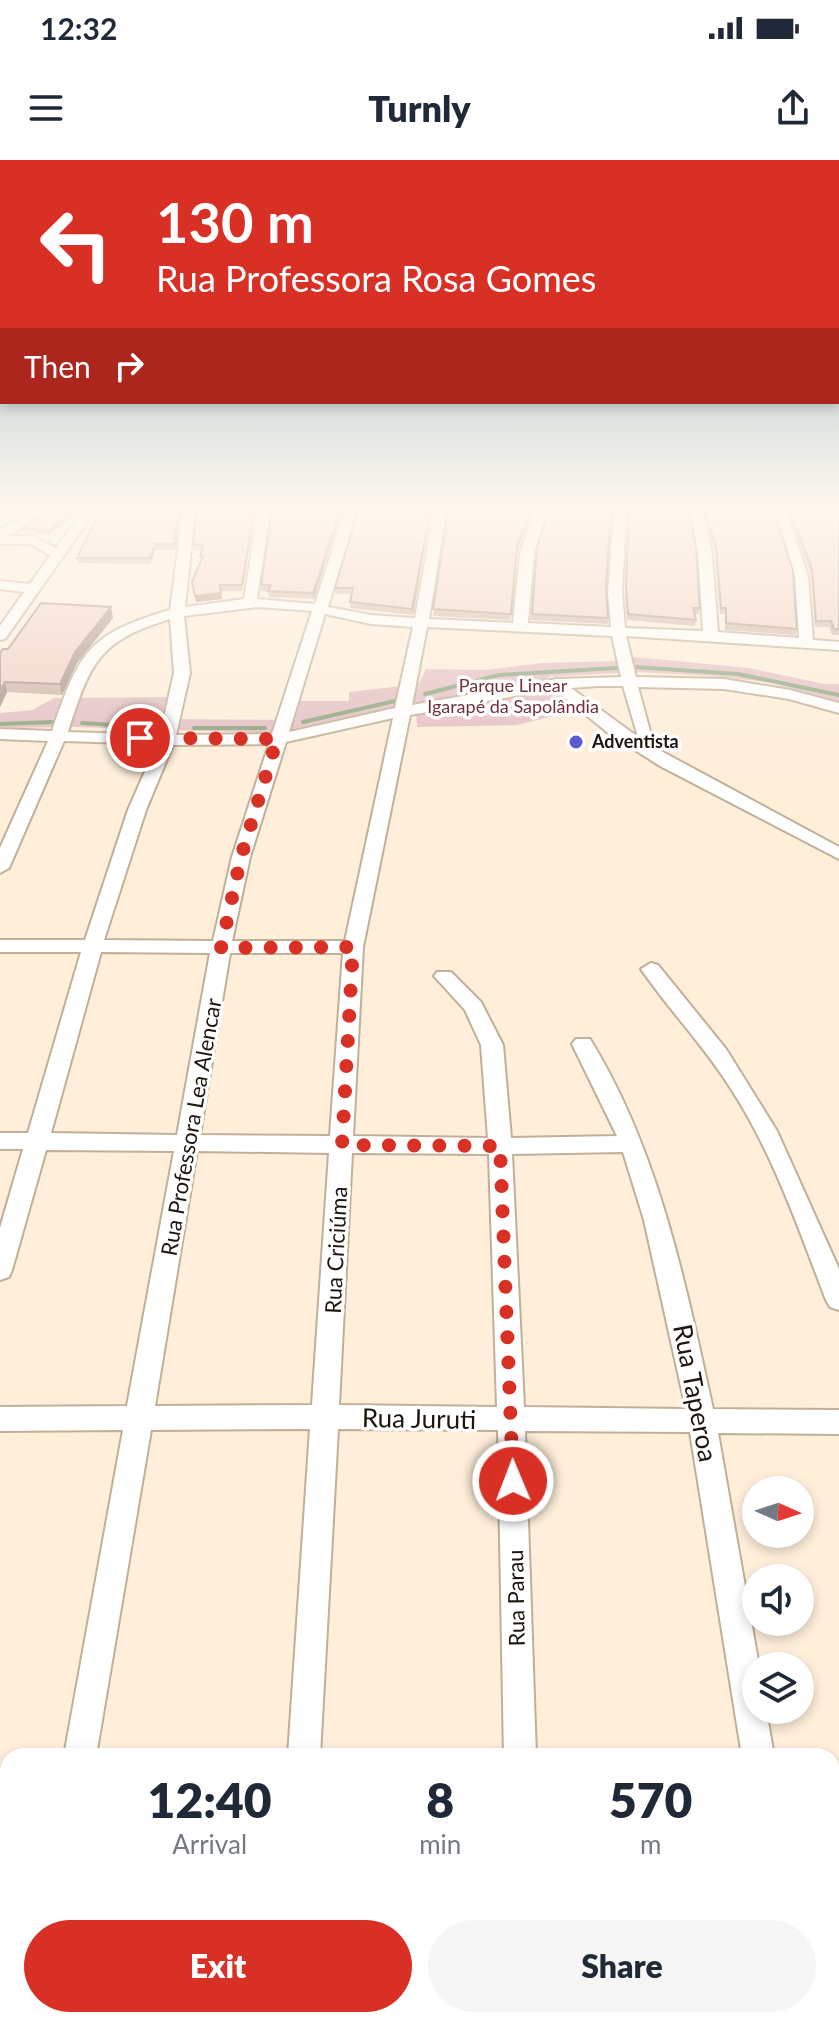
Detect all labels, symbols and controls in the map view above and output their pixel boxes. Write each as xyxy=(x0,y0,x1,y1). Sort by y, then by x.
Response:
text: 12:32 xyxy=(40,10,117,46)
icon: menu xyxy=(24,86,68,130)
text: Turnly xyxy=(368,86,471,130)
icon: share xyxy=(771,86,815,130)
text: 130 m xyxy=(156,188,314,255)
icon: left xyxy=(24,192,128,296)
text: Rua Professora Rosa Gomes xyxy=(156,256,596,300)
icon: right xyxy=(107,344,151,388)
text: Then xyxy=(24,348,91,384)
park label: Parque Linear Igarapé da Sapolândia xyxy=(427,674,599,717)
pin xyxy=(106,704,174,772)
icon: arrive xyxy=(118,716,162,760)
place label: Adventista xyxy=(591,730,679,752)
marker: Adventista xyxy=(567,733,585,751)
street label: Rua Professora Lea Alencar xyxy=(155,996,226,1258)
street label: Rua Criciúma xyxy=(319,1186,352,1314)
street label: Rua Taperoa xyxy=(667,1321,725,1464)
street label: Rua Juruti xyxy=(362,1401,476,1435)
position arrow xyxy=(471,1439,555,1523)
north arrow xyxy=(742,1476,814,1548)
map controls xyxy=(742,1476,814,1724)
street label: Rua Parau xyxy=(501,1549,530,1647)
button: sound xyxy=(742,1564,814,1636)
button: layers xyxy=(742,1652,814,1724)
text: 12:40 xyxy=(148,1771,272,1828)
text: 8 xyxy=(426,1771,454,1828)
text: 570 xyxy=(609,1771,692,1828)
text: Arrival xyxy=(172,1828,247,1860)
text: min xyxy=(419,1828,461,1860)
text: m xyxy=(640,1828,661,1860)
button: Exit xyxy=(24,1920,412,2012)
button: Share xyxy=(428,1920,816,2012)

